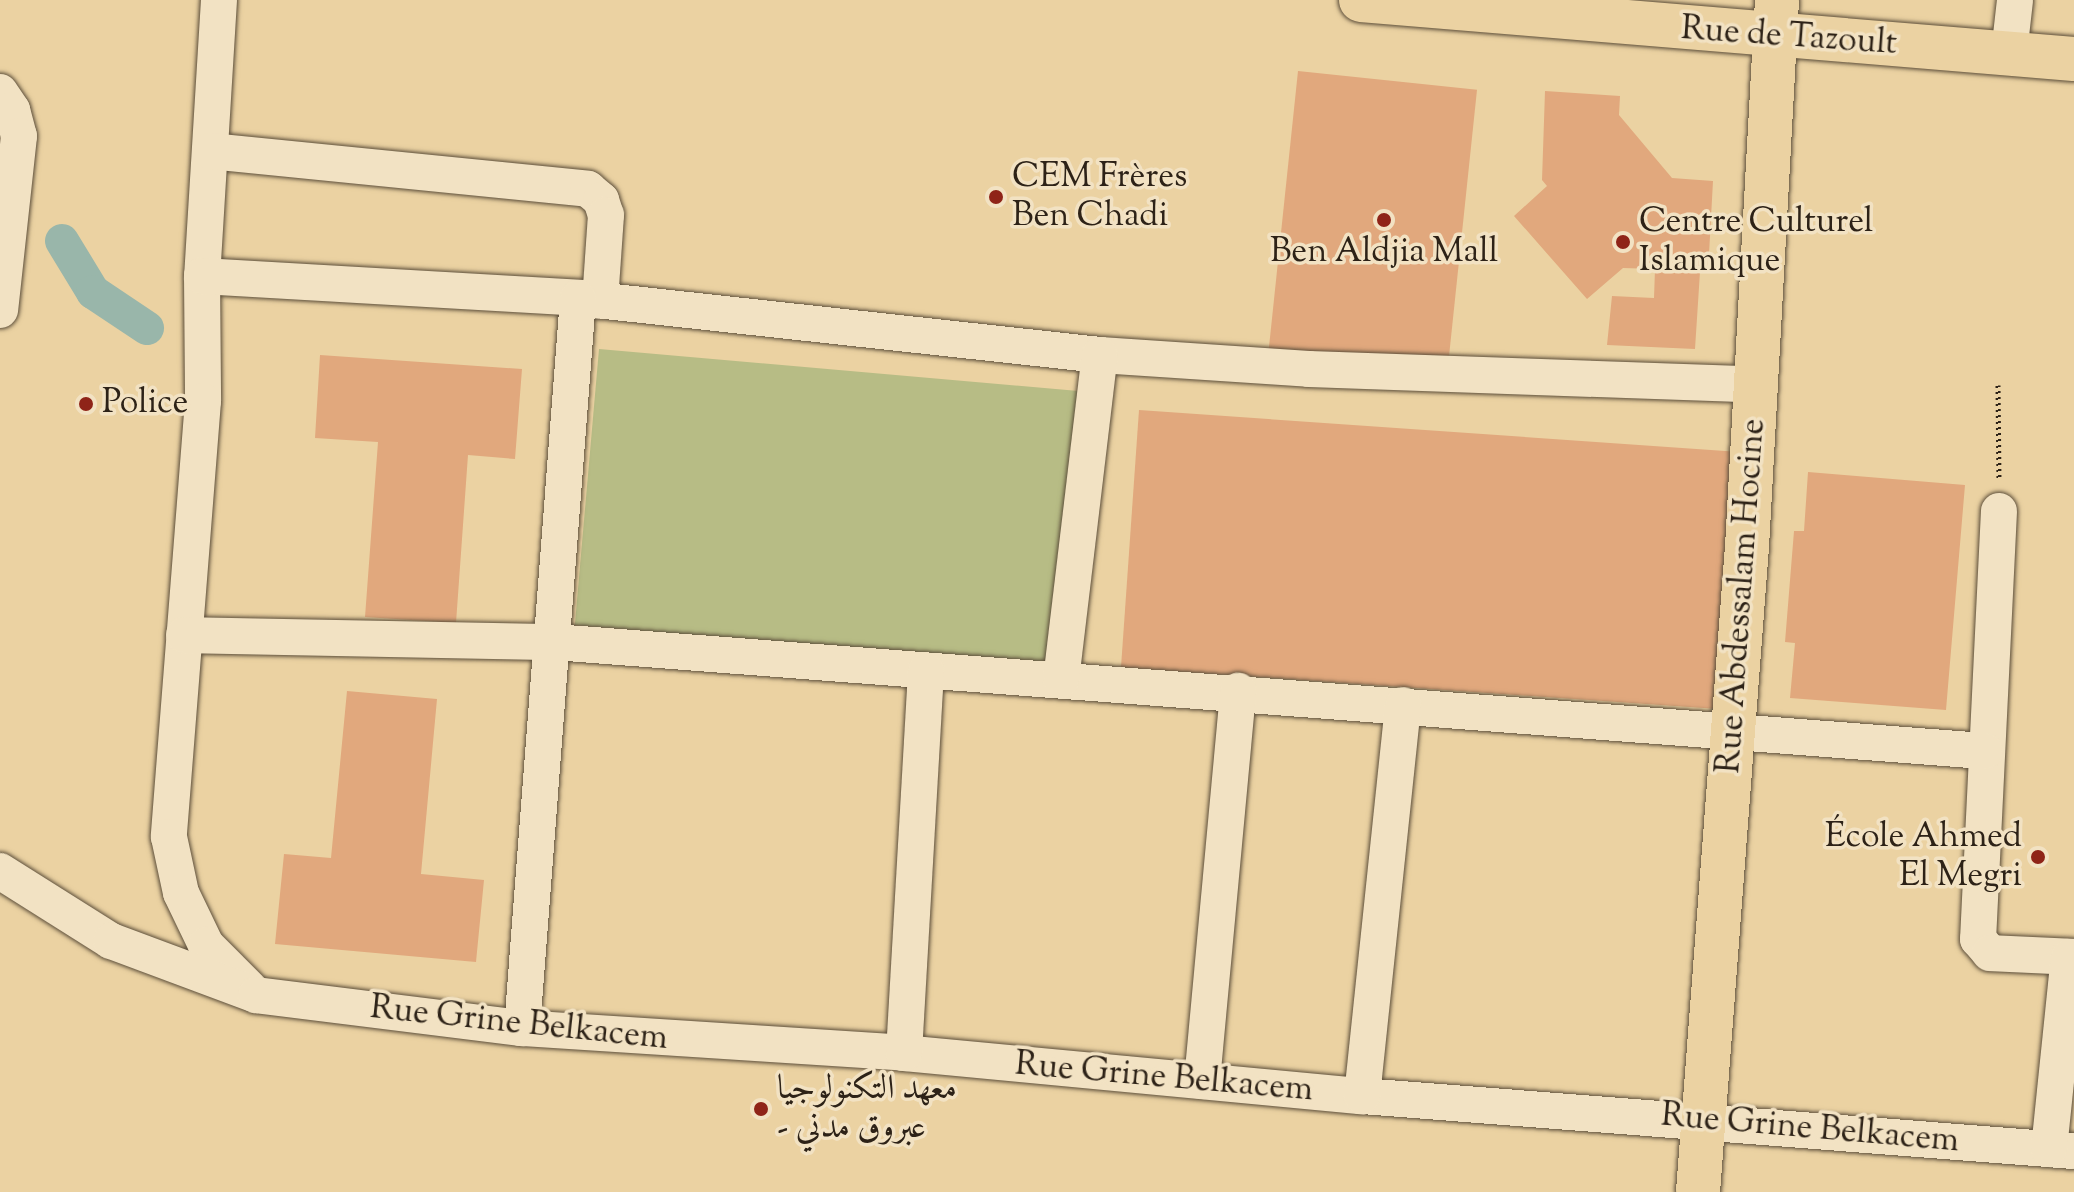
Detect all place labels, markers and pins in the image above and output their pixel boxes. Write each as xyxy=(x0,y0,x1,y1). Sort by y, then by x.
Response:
place label: CEM Frères Ben Chadi xyxy=(1012,157,1187,236)
marker: CEM Frères Ben Chadi xyxy=(987,188,1005,206)
place label: Centre Culturel Islamique xyxy=(1639,202,1873,282)
marker: Ben Aldjia Mall xyxy=(1375,211,1393,229)
place label: Ben Aldjia Mall xyxy=(1270,233,1498,273)
marker: Centre Culturel Islamique xyxy=(1614,233,1632,251)
place label: Police xyxy=(102,384,188,424)
marker: Police xyxy=(77,395,95,413)
place label: École Ahmed El Megri xyxy=(1825,817,2022,896)
marker: École Ahmed El Megri xyxy=(2029,848,2047,866)
place label: معهد التكنولوجيا - عبروق مدني xyxy=(777,1069,957,1148)
marker: معهد التكنولوجيا - عبروق مدني xyxy=(752,1100,770,1118)

